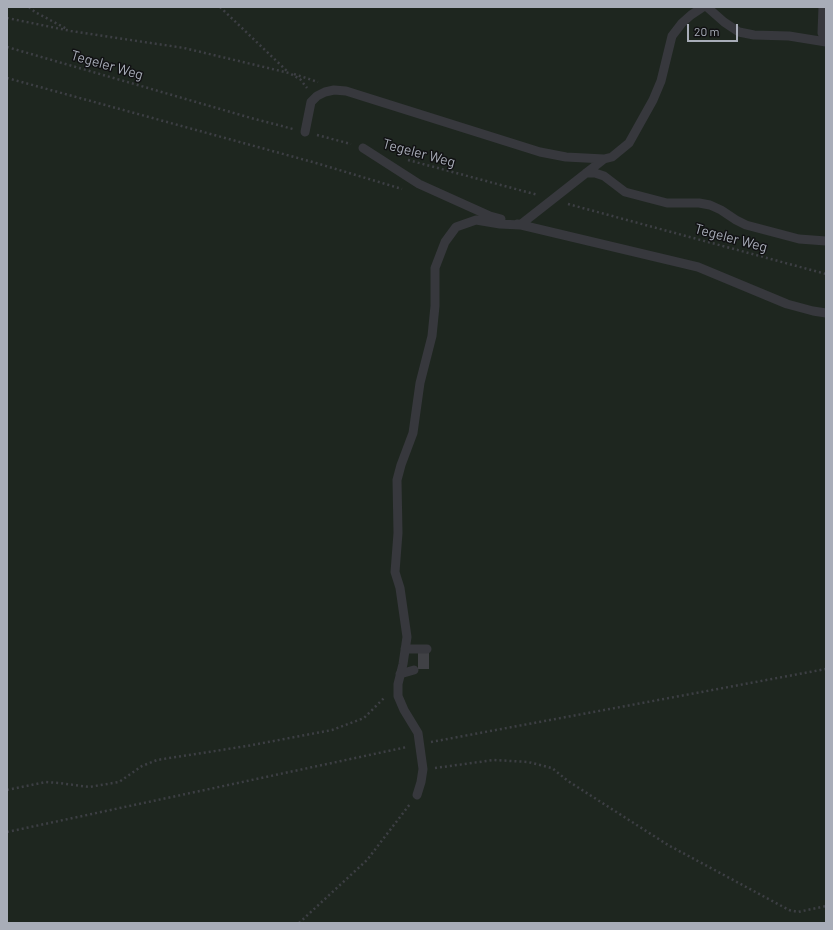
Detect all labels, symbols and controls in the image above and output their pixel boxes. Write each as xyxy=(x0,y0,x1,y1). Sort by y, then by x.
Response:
scale bar xyxy=(689,16,740,42)
text: 20 m xyxy=(694,24,720,38)
street label: Tegeler Weg xyxy=(69,47,145,83)
street label: Tegeler Weg xyxy=(381,135,457,171)
street label: Tegeler Weg xyxy=(693,220,769,256)

